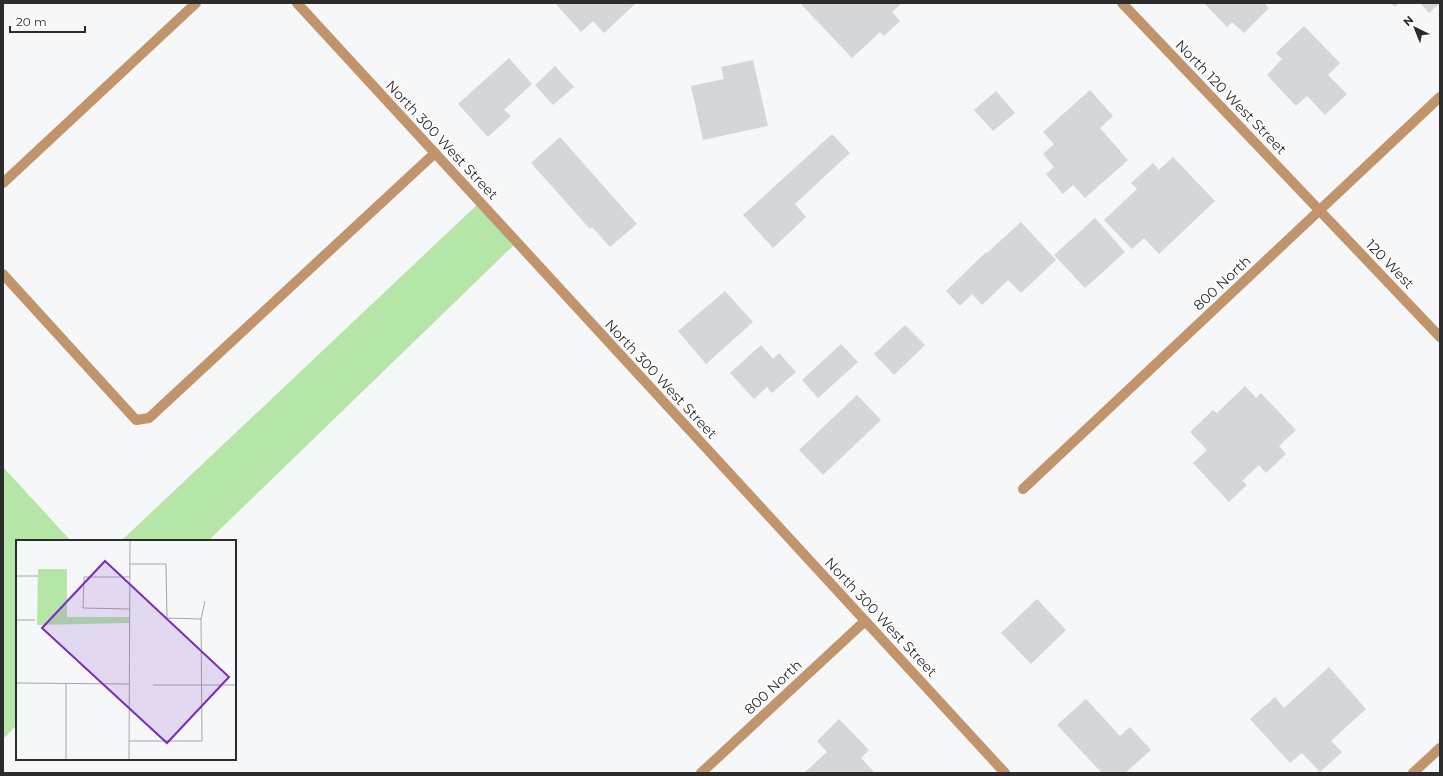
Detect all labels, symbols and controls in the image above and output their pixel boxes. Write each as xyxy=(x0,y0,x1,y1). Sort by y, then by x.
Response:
scale bar xyxy=(10,8,85,34)
north arrow xyxy=(1395,8,1435,48)
text: N xyxy=(1400,13,1416,29)
text: 20 m xyxy=(16,14,47,29)
street label: North 120 West Street xyxy=(1172,36,1291,158)
street label: North 300 West Street xyxy=(382,77,502,204)
street label: 120 West xyxy=(1362,236,1418,293)
street label: 800 North xyxy=(1189,252,1255,314)
street label: North 300 West Street xyxy=(601,316,721,443)
inset map xyxy=(16,540,236,760)
street label: North 300 West Street xyxy=(821,554,941,681)
street label: 800 North xyxy=(740,656,806,718)

